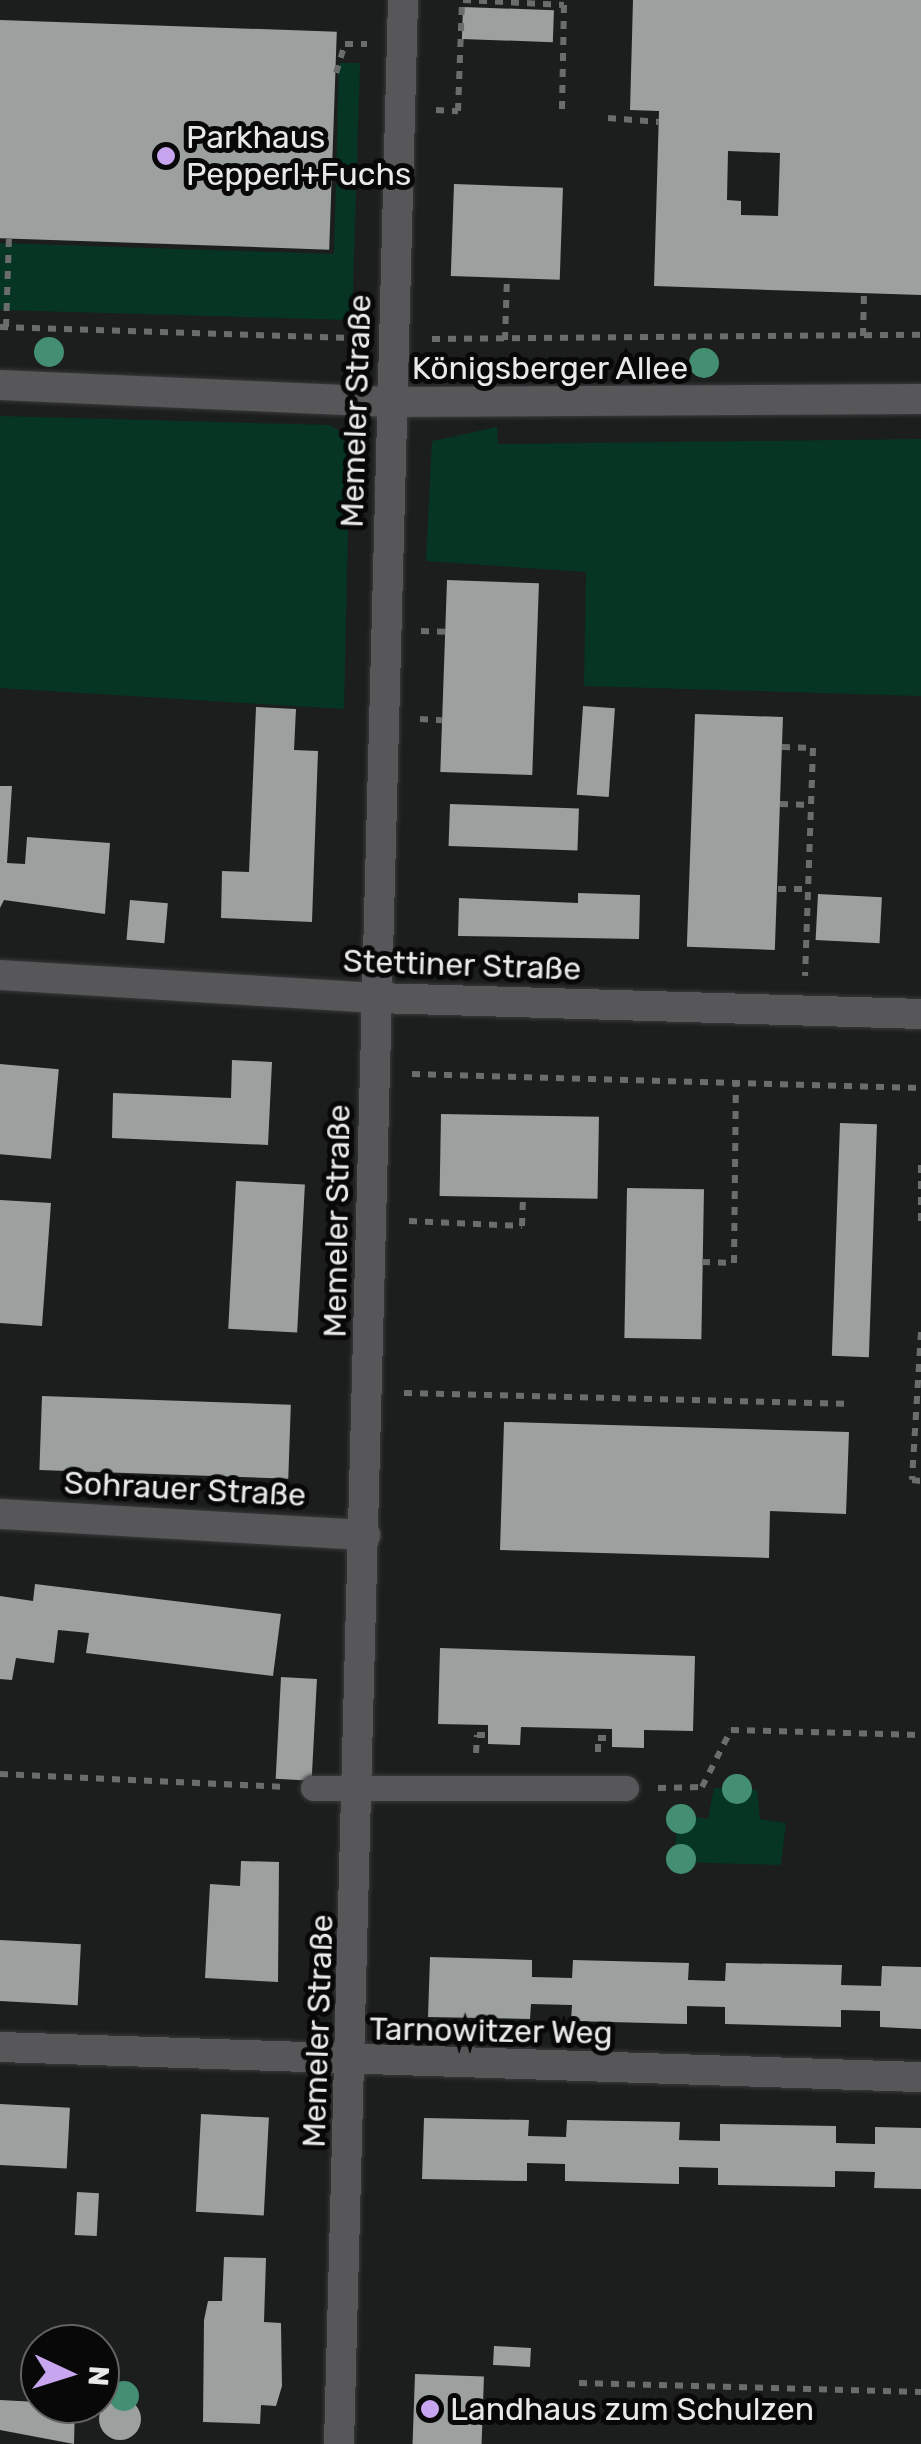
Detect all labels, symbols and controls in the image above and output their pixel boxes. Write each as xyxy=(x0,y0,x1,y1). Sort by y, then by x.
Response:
place label: Parkhaus Pepperl+Fuchs xyxy=(186,119,411,194)
marker: Parkhaus Pepperl+Fuchs xyxy=(155,145,177,167)
street label: Memeler Straße xyxy=(333,293,379,529)
street label: Königsberger Allee xyxy=(411,349,689,387)
street label: Stettiner Straße xyxy=(342,942,582,988)
street label: Memeler Straße xyxy=(316,1104,358,1338)
street label: Sohrauer Straße xyxy=(63,1463,307,1515)
street label: Memeler Straße xyxy=(295,1913,341,2149)
street label: Tarnowitzer Weg xyxy=(368,2010,614,2052)
north arrow xyxy=(20,2324,120,2424)
text: N xyxy=(81,2365,116,2387)
place label: Landhaus zum Schulzen xyxy=(450,2390,814,2428)
marker: Landhaus zum Schulzen xyxy=(419,2398,441,2420)

